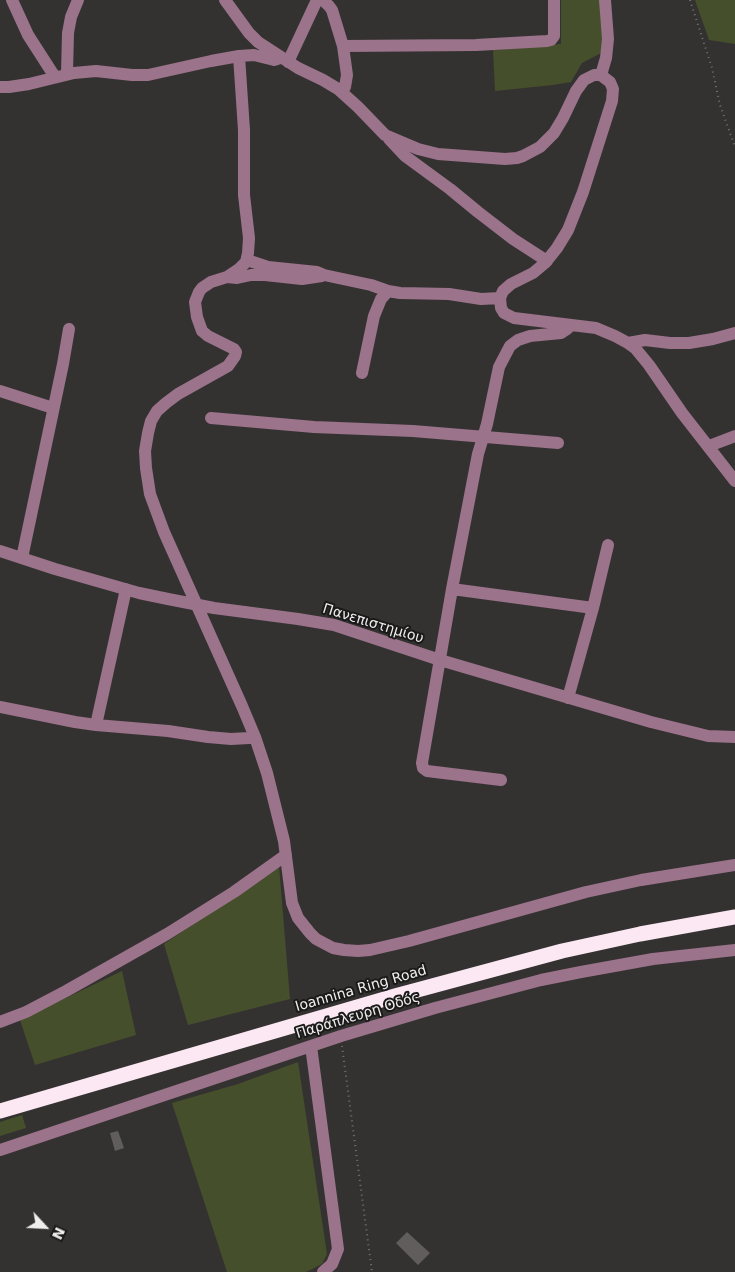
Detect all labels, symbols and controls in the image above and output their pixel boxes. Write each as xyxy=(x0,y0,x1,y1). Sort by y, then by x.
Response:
street label: Πανεπιστημίου xyxy=(320,601,426,647)
street label: Ioannina Ring Road xyxy=(293,962,429,1016)
street label: Παράπλευρη Οδός xyxy=(294,989,422,1043)
north arrow xyxy=(20,1202,70,1252)
text: N xyxy=(49,1225,68,1242)

